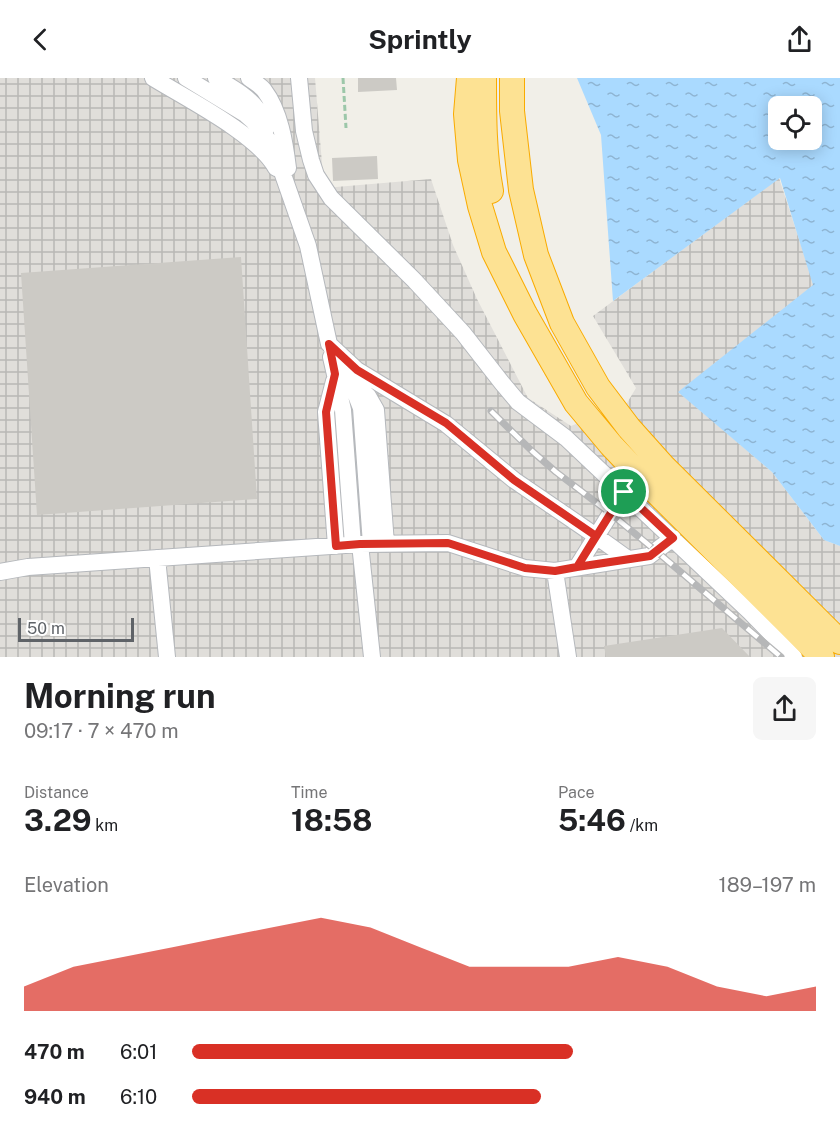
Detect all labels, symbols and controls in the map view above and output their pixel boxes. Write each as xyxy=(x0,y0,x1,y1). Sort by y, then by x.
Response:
icon: back xyxy=(24,23,57,56)
text: Sprintly xyxy=(368,23,472,55)
icon: share xyxy=(783,23,816,56)
map controls xyxy=(768,96,822,150)
button: locate xyxy=(768,96,822,150)
pin xyxy=(598,466,649,517)
icon: arrive xyxy=(607,475,640,508)
scale bar xyxy=(18,615,134,642)
text: 50 m xyxy=(27,619,65,638)
text: Morning run xyxy=(24,677,216,715)
button: share xyxy=(753,677,816,740)
text: 09:17 · 7 × 470 m xyxy=(24,719,179,743)
text: Distance xyxy=(24,783,89,802)
text: Time xyxy=(291,783,327,802)
text: Pace xyxy=(558,783,595,802)
text: 3.29 xyxy=(24,802,91,838)
text: 18:58 xyxy=(291,802,372,838)
text: 5:46 xyxy=(558,802,626,838)
text: km xyxy=(91,816,118,835)
text: /km xyxy=(626,816,658,835)
text: Elevation xyxy=(24,873,109,897)
text: 189–197 m xyxy=(719,873,816,897)
text: 470 m xyxy=(24,1040,85,1064)
text: 6:01 xyxy=(120,1040,157,1064)
text: 940 m xyxy=(24,1085,86,1109)
text: 6:10 xyxy=(120,1085,157,1109)

